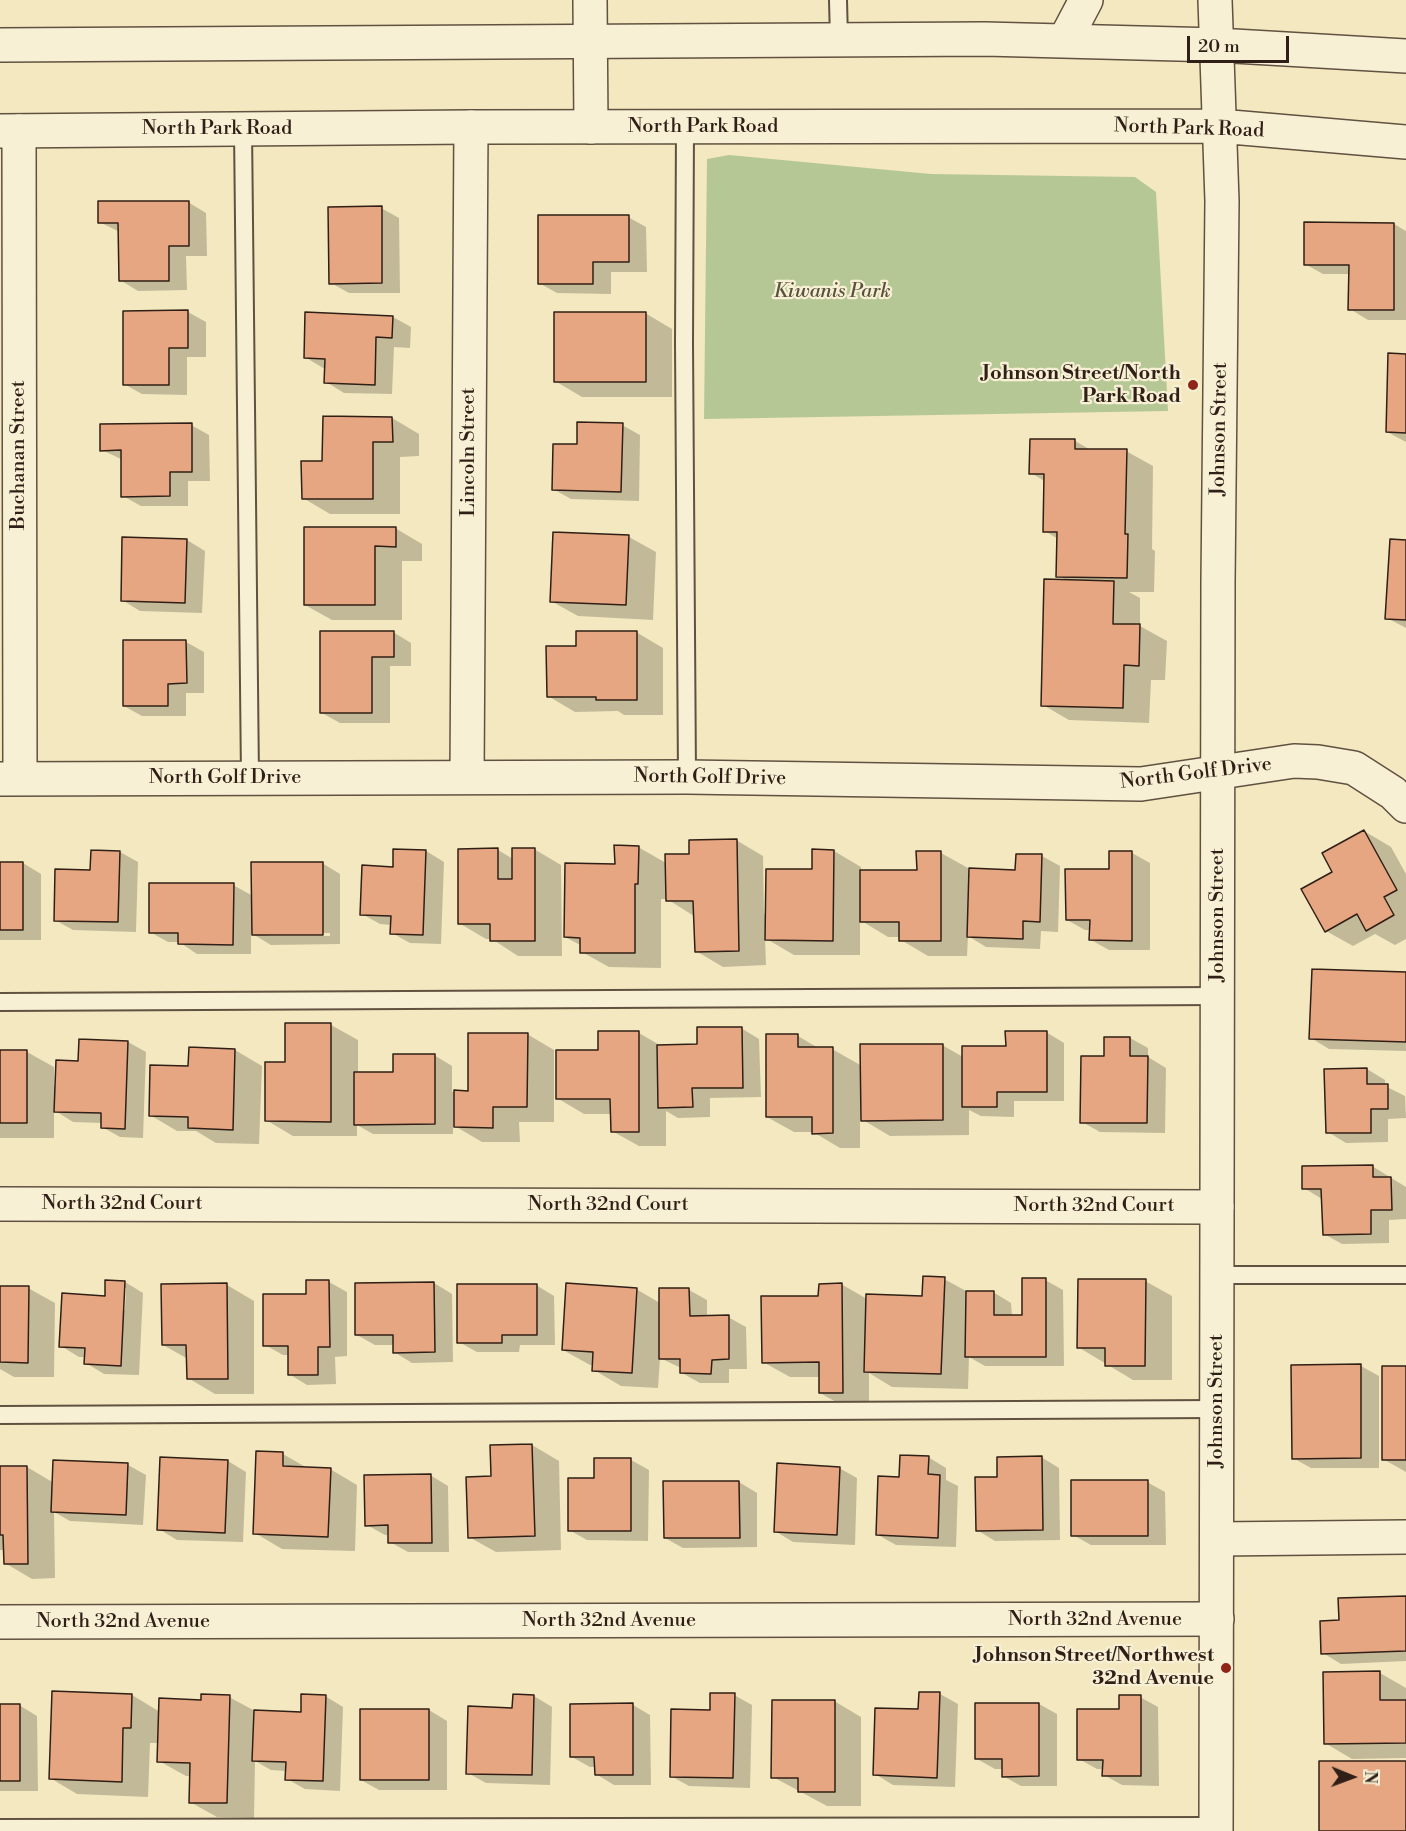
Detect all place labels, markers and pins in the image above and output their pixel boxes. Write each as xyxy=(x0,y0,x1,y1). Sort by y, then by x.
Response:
place label: Johnson Street/North Park Road xyxy=(982,362,1181,409)
marker: Johnson Street/North Park Road xyxy=(1186,378,1200,392)
place label: Johnson Street/Northwest 32nd Avenue xyxy=(975,1644,1214,1691)
marker: Johnson Street/Northwest 32nd Avenue xyxy=(1219,1661,1233,1675)

